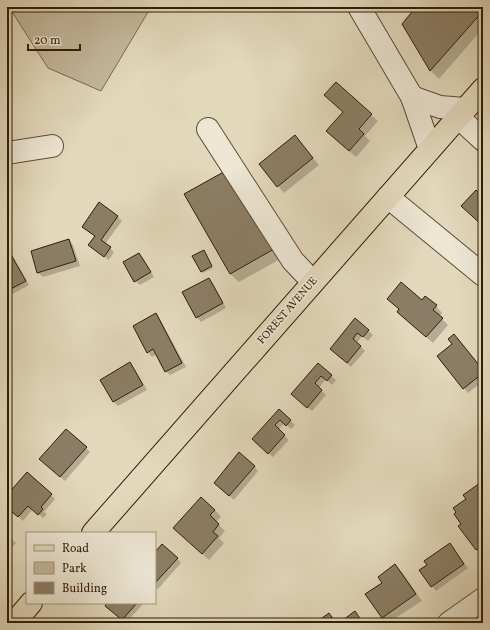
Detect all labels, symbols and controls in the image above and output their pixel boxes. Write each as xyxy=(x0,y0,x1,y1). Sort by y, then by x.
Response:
scale bar xyxy=(28,26,80,52)
text: 20 m xyxy=(34,33,61,49)
street label: FOREST AVENUE xyxy=(255,274,322,348)
legend xyxy=(26,532,156,604)
text: Road xyxy=(62,541,89,557)
text: Park xyxy=(62,561,87,577)
text: Building xyxy=(62,581,107,597)

